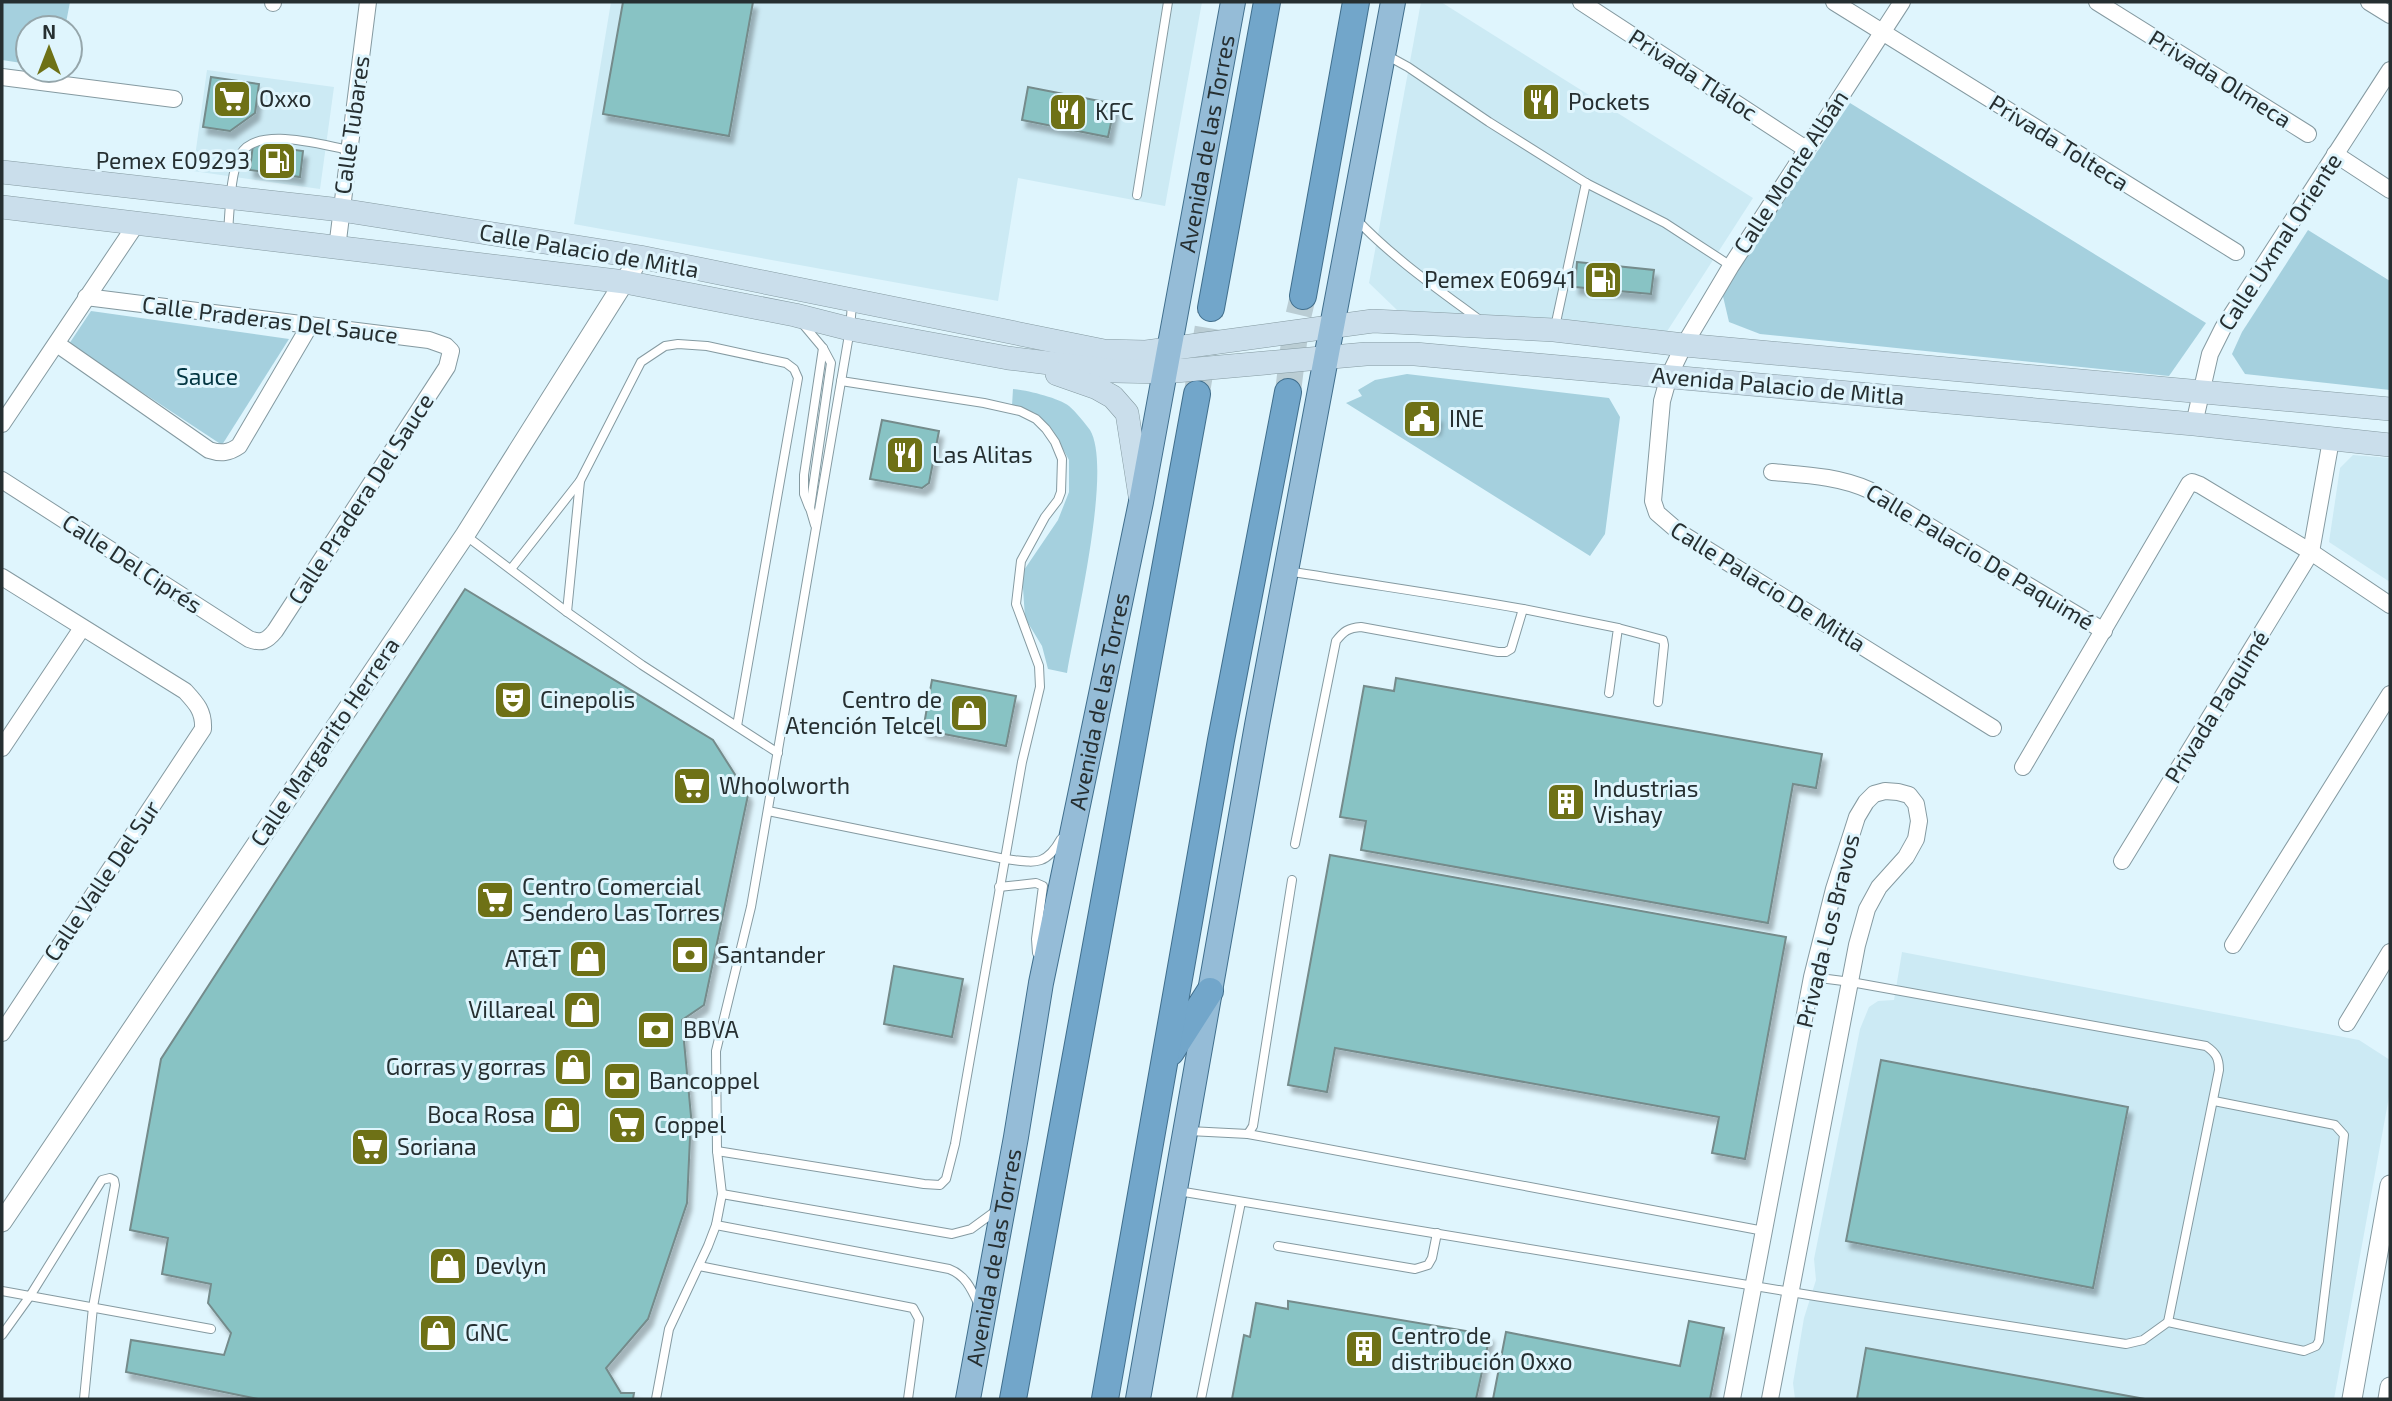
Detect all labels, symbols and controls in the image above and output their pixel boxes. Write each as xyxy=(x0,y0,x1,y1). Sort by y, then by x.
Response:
north arrow xyxy=(14,14,84,84)
text: N xyxy=(42,20,56,43)
street label: Privada Tláloc xyxy=(1624,22,1763,126)
street label: Privada Olmeca xyxy=(2144,23,2297,133)
street label: Avenida de las Torres xyxy=(1172,32,1240,255)
street label: Calle Tubares xyxy=(327,54,375,196)
supermarket icon: Oxxo xyxy=(211,78,253,120)
restaurant icon: Pockets xyxy=(1520,81,1562,123)
place label: Oxxo xyxy=(259,84,311,112)
street label: Calle Monte Albán xyxy=(1727,84,1853,259)
place label: Pockets xyxy=(1568,87,1650,115)
street label: Privada Tolteca xyxy=(1985,88,2134,196)
restaurant icon: KFC xyxy=(1047,91,1089,133)
place label: KFC xyxy=(1095,97,1134,125)
fuel station icon: Pemex E09293 xyxy=(256,140,298,182)
place label: Pemex E09293 xyxy=(96,146,250,174)
street label: Calle Uxmal Oriente xyxy=(2211,148,2347,335)
street label: Calle Palacio de Mitla xyxy=(477,217,701,283)
fuel station icon: Pemex E06941 xyxy=(1582,259,1624,301)
place label: Pemex E06941 xyxy=(1424,265,1576,293)
street label: Calle Praderas Del Sauce xyxy=(141,289,400,349)
street label: Avenida Palacio de Mitla xyxy=(1650,360,1906,410)
park label: Sauce xyxy=(176,362,238,390)
street label: Calle Pradera Del Sauce xyxy=(281,388,439,609)
public building icon: INE xyxy=(1401,398,1443,440)
place label: INE xyxy=(1449,404,1484,432)
restaurant icon: Las Alitas xyxy=(884,434,926,476)
place label: Las Alitas xyxy=(932,440,1033,468)
street label: Calle Palacio De Paquimé xyxy=(1861,477,2100,635)
street label: Calle Del Ciprés xyxy=(57,508,208,619)
street label: Calle Palacio De Mitla xyxy=(1666,515,1871,657)
street label: Avenida de las Torres xyxy=(1062,590,1135,812)
street label: Privada Paquimé xyxy=(2158,625,2274,788)
street label: Calle Margarito Herrera xyxy=(244,632,405,851)
theatre icon: Cinepolis xyxy=(492,679,534,721)
place label: Cinepolis xyxy=(540,685,635,713)
place label: Centro de Atención Telcel xyxy=(785,685,942,739)
shop icon: Centro de Atención Telcel xyxy=(948,692,990,734)
supermarket icon: Whoolworth xyxy=(671,765,713,807)
place label: Whoolworth xyxy=(719,771,850,799)
place label: Industrias Vishay xyxy=(1593,774,1698,828)
building icon: Industrias Vishay xyxy=(1545,781,1587,823)
street label: Calle Valle Del Sur xyxy=(37,795,165,966)
street label: Privada Los Bravos xyxy=(1789,831,1865,1031)
place label: Centro Comercial Sendero Las Torres xyxy=(522,872,720,926)
supermarket icon: Centro Comercial Sendero Las Torres xyxy=(474,879,516,921)
bank icon: Santander xyxy=(669,934,711,976)
shop icon: AT&T xyxy=(567,938,609,980)
place label: Santander xyxy=(717,940,825,968)
place label: AT&T xyxy=(505,944,561,972)
shop icon: Villareal xyxy=(561,989,603,1031)
place label: Villareal xyxy=(468,995,555,1023)
bank icon: BBVA xyxy=(635,1009,677,1051)
place label: BBVA xyxy=(683,1015,740,1043)
shop icon: Gorras y gorras xyxy=(552,1046,594,1088)
place label: Gorras y gorras xyxy=(386,1052,546,1080)
bank icon: Bancoppel xyxy=(601,1060,643,1102)
place label: Bancoppel xyxy=(649,1066,759,1094)
shop icon: Boca Rosa xyxy=(541,1094,583,1136)
place label: Boca Rosa xyxy=(427,1100,535,1128)
supermarket icon: Coppel xyxy=(606,1104,648,1146)
place label: Coppel xyxy=(654,1110,726,1138)
supermarket icon: Soriana xyxy=(349,1126,391,1168)
place label: Soriana xyxy=(397,1132,477,1160)
street label: Avenida de las Torres xyxy=(959,1146,1027,1368)
shop icon: Devlyn xyxy=(427,1245,469,1287)
place label: Devlyn xyxy=(475,1251,547,1279)
shop icon: GNC xyxy=(417,1312,459,1354)
place label: GNC xyxy=(465,1318,509,1346)
place label: Centro de distribución Oxxo xyxy=(1391,1321,1572,1375)
building icon: Centro de distribución Oxxo xyxy=(1343,1328,1385,1370)

